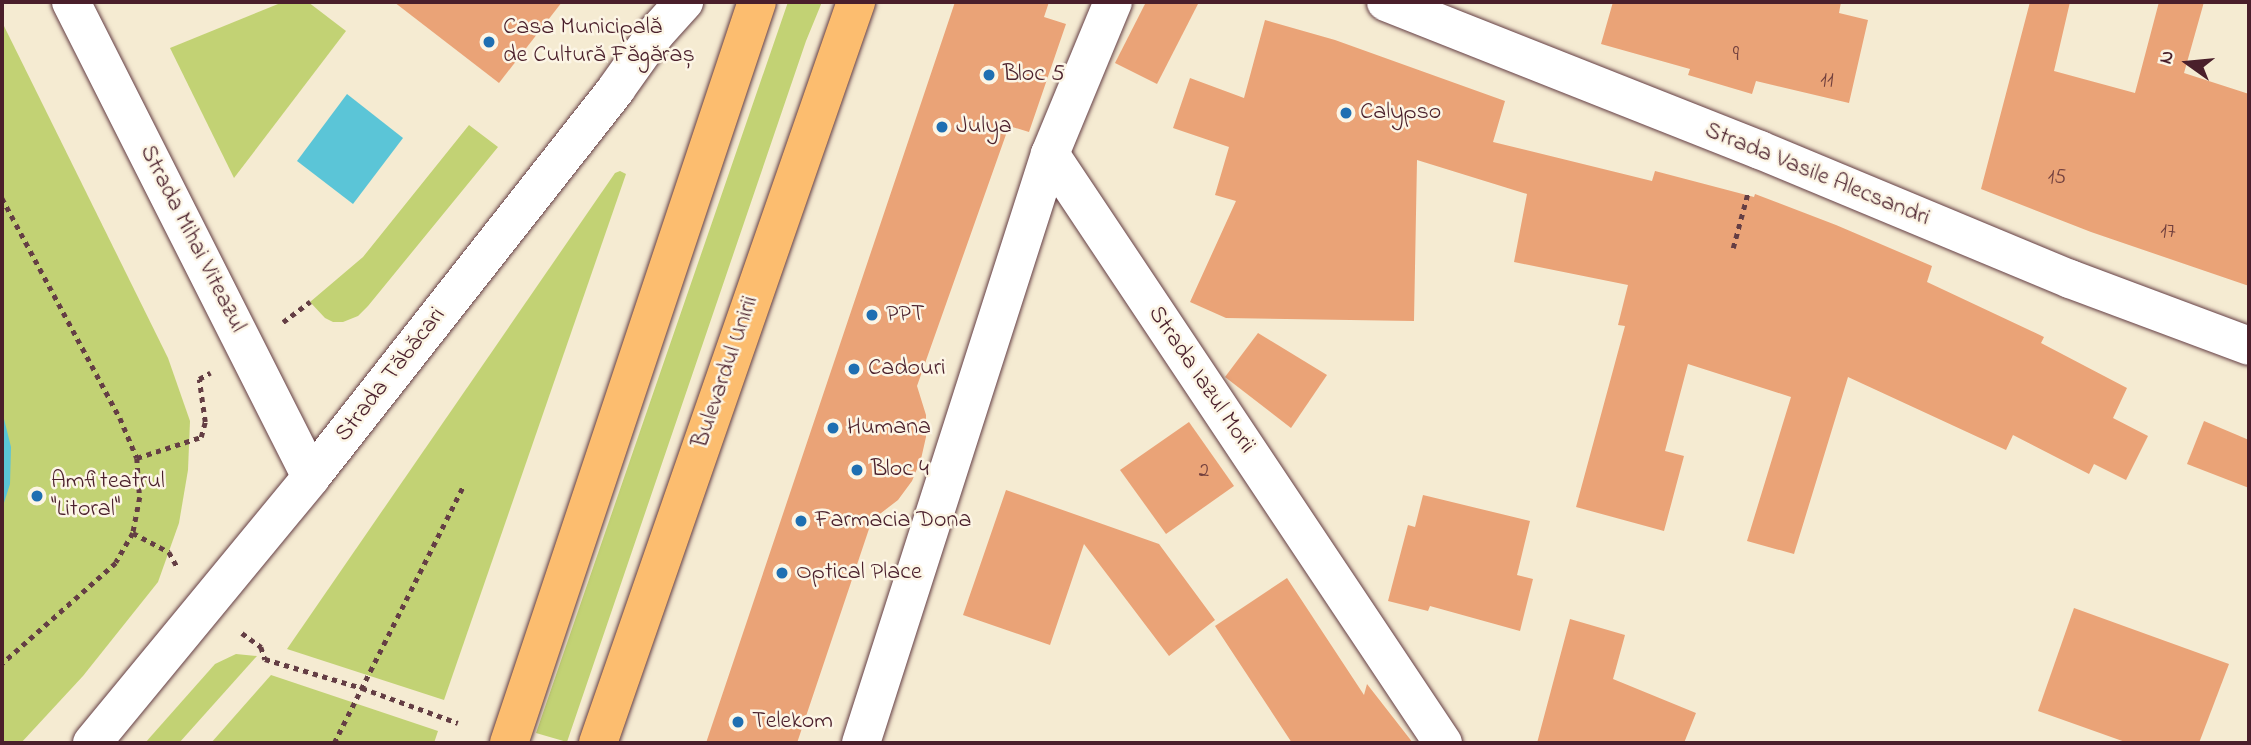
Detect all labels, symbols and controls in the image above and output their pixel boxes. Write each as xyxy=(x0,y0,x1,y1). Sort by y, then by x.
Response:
place label: Casa Municipală de Cultură Făgăraș xyxy=(503,14,695,70)
north arrow xyxy=(2153,28,2223,98)
marker: Casa Municipală de Cultură Făgăraș xyxy=(481,34,497,50)
house number: 9 xyxy=(1733,42,1739,68)
text: N xyxy=(2153,48,2182,67)
place label: Bloc 5 xyxy=(1003,61,1065,89)
marker: Bloc 5 xyxy=(981,67,997,83)
house number: 11 xyxy=(1820,68,1834,94)
place label: Calypso xyxy=(1360,99,1441,127)
marker: Calypso xyxy=(1338,105,1354,121)
place label: Julya xyxy=(956,113,1012,141)
street label: Strada Vasile Alecsandri xyxy=(1700,117,1934,233)
marker: Julya xyxy=(934,119,950,135)
street label: Strada Mihai Viteazul xyxy=(132,141,252,337)
house number: 15 xyxy=(2048,165,2066,191)
house number: 17 xyxy=(2160,219,2176,245)
street label: Bulevardul Unirii xyxy=(687,292,765,452)
place label: PPT xyxy=(886,301,925,329)
street label: Strada Iazul Morii xyxy=(1141,301,1261,459)
street label: Strada Tăbăcari xyxy=(330,302,452,448)
marker: PPT xyxy=(864,307,880,323)
place label: Cadouri xyxy=(868,355,946,383)
marker: Cadouri xyxy=(846,361,862,377)
place label: Humana xyxy=(847,414,931,442)
marker: Humana xyxy=(825,420,841,436)
place label: Bloc 4 xyxy=(871,456,929,484)
house number: 2 xyxy=(1199,458,1209,484)
marker: Bloc 4 xyxy=(849,462,865,478)
place label: Amfiteatrul "Litoral" xyxy=(51,468,165,524)
marker: Amfiteatrul "Litoral" xyxy=(29,488,45,504)
place label: Farmacia Dona xyxy=(815,507,971,535)
marker: Farmacia Dona xyxy=(793,513,809,529)
place label: Optical Place xyxy=(796,559,922,587)
marker: Optical Place xyxy=(774,565,790,581)
place label: Telekom xyxy=(752,708,833,736)
marker: Telekom xyxy=(730,714,746,730)

